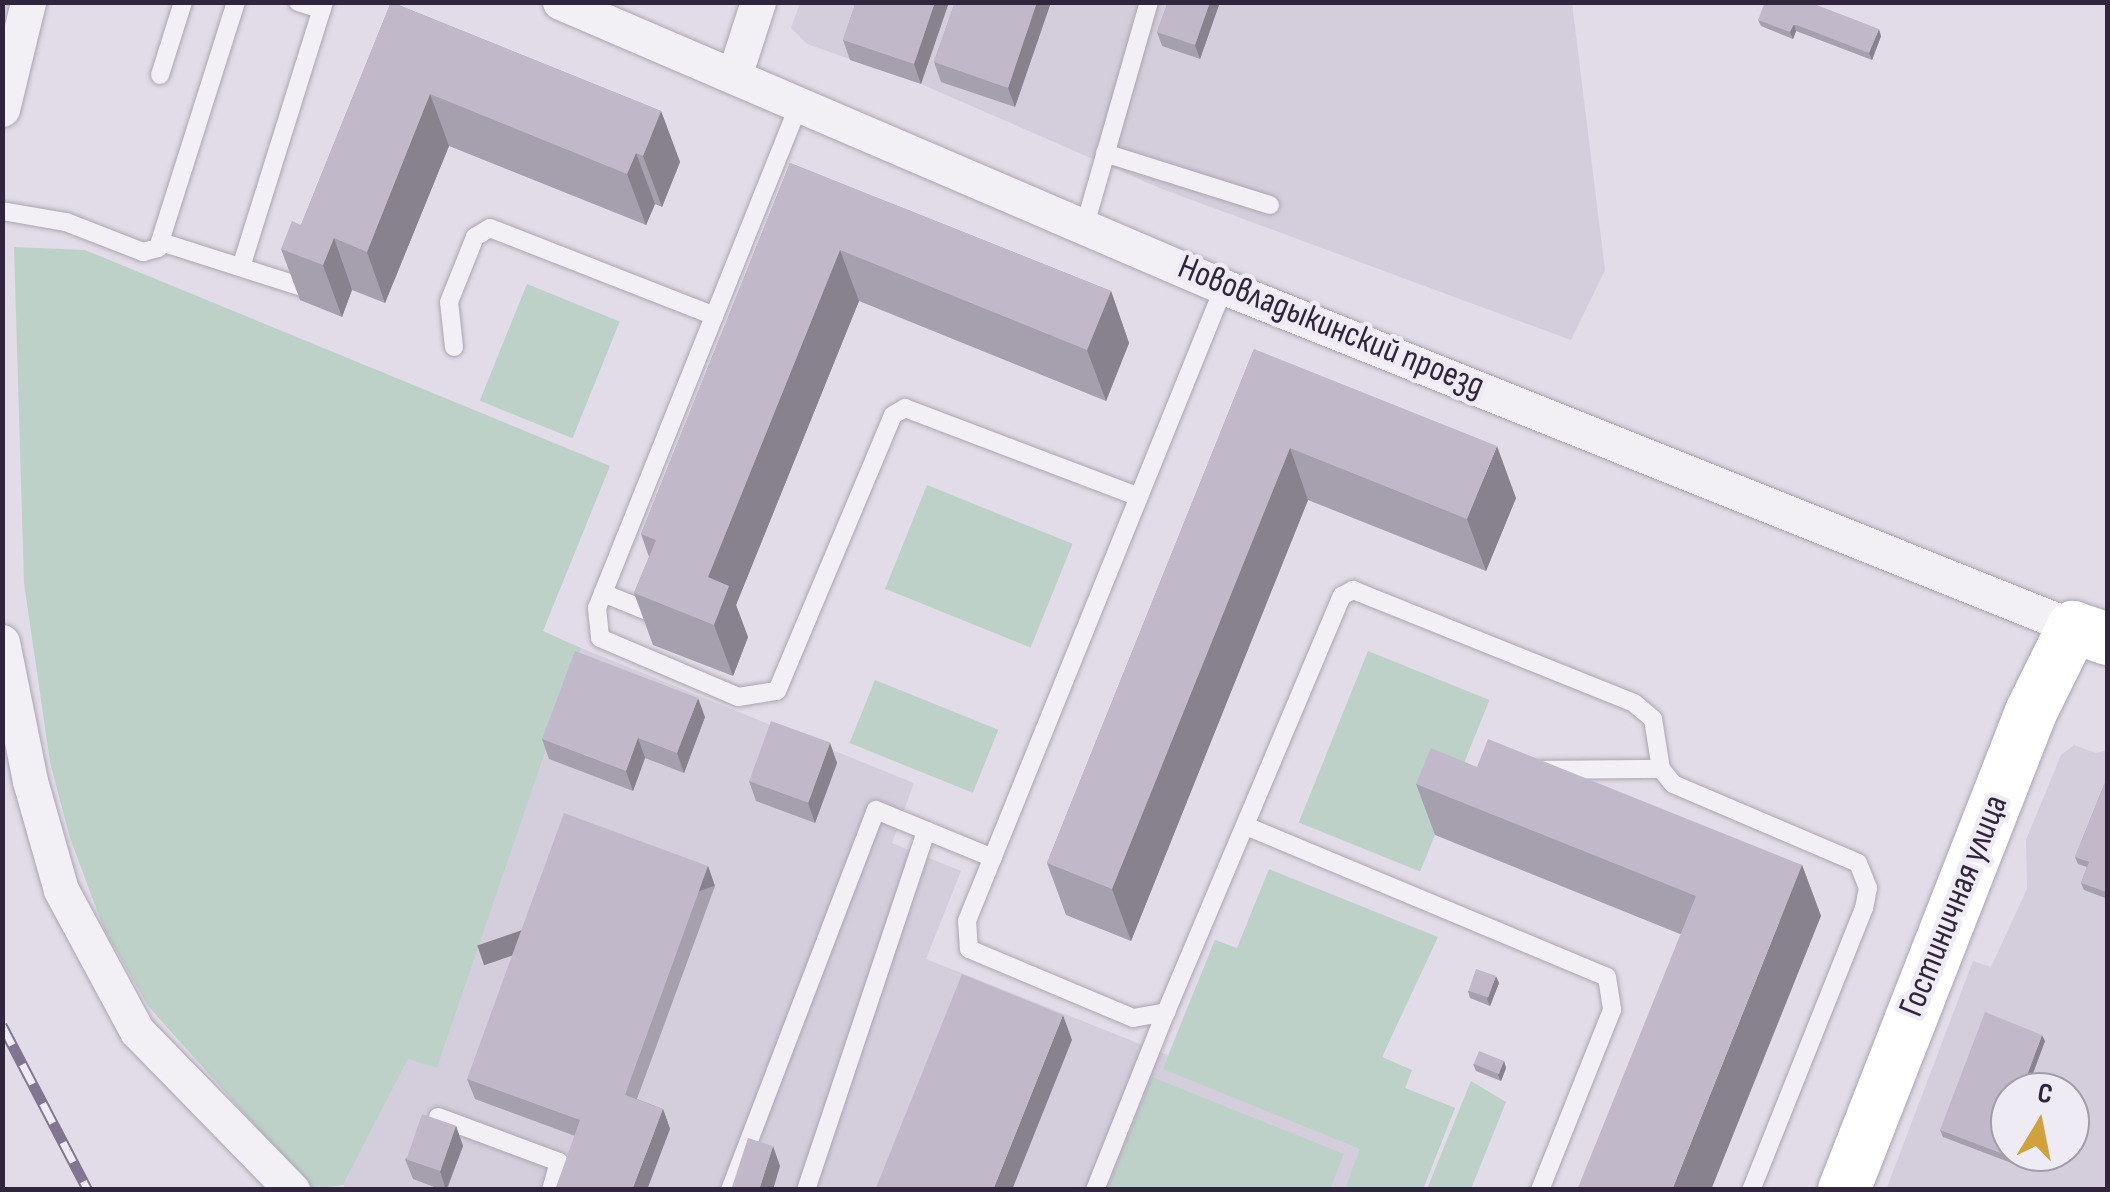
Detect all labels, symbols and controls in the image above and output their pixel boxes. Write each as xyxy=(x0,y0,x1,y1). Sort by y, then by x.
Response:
street label: Нововладыкинский проезд xyxy=(1172,246,1490,408)
street label: Гостиничная улица xyxy=(1891,789,2017,1023)
north arrow xyxy=(1990,1072,2090,1172)
text: С xyxy=(2035,1076,2055,1111)

